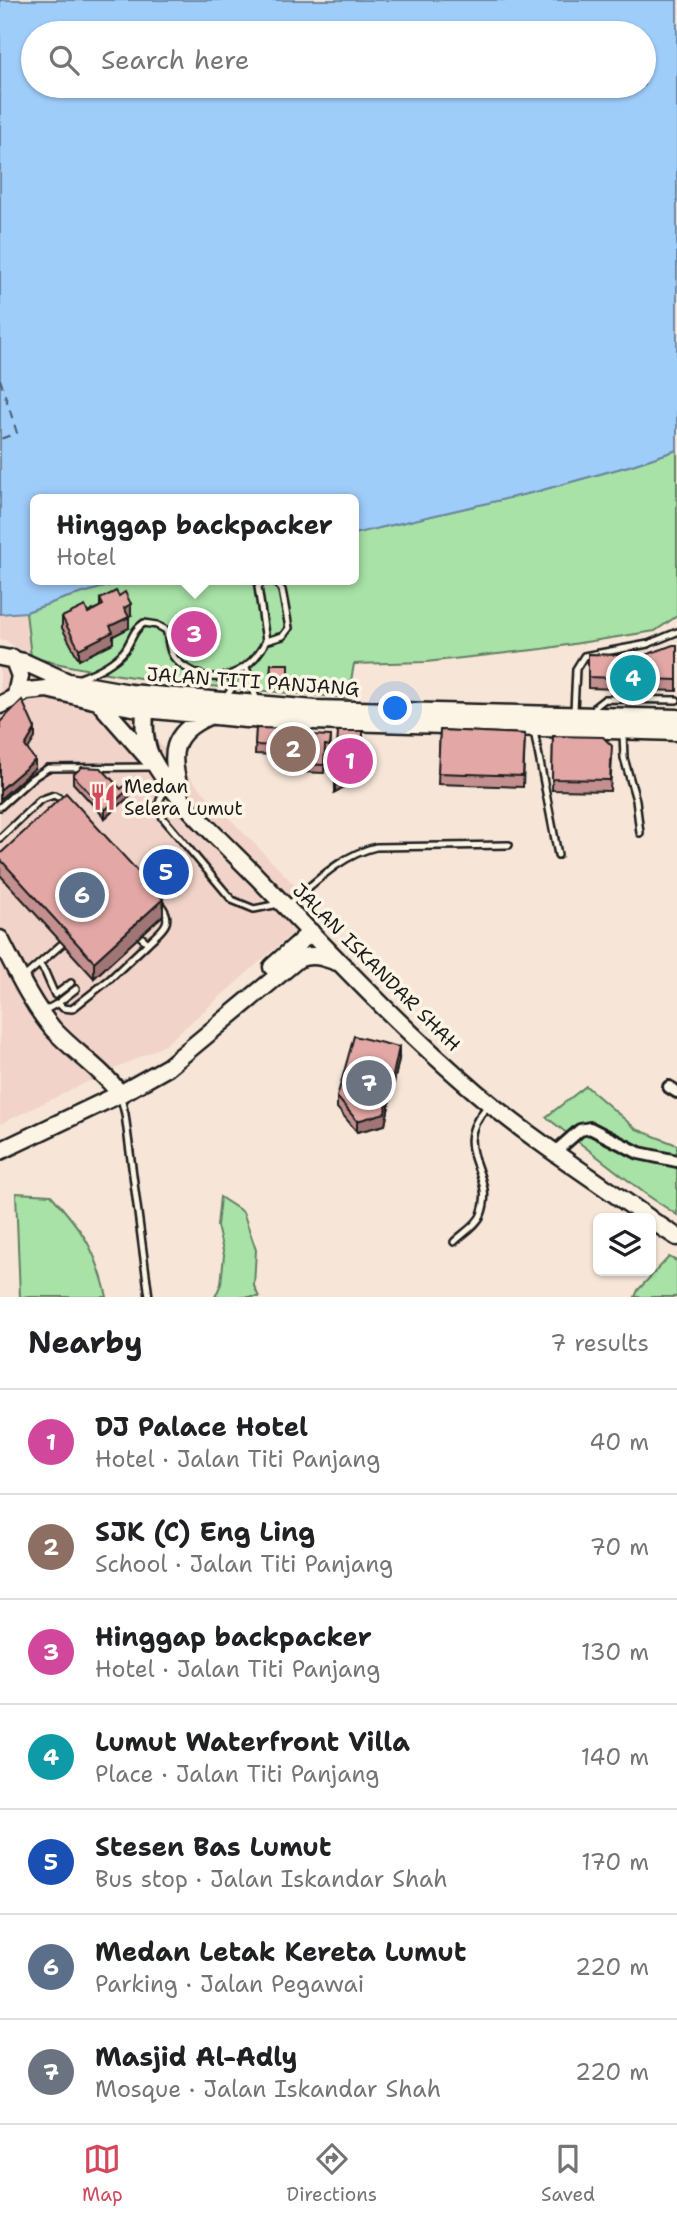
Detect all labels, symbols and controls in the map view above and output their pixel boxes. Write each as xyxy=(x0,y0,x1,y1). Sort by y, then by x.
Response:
search box xyxy=(21,21,656,98)
icon: search xyxy=(45,41,83,79)
text: Search here xyxy=(101,42,250,77)
popup xyxy=(30,494,359,585)
text: Hinggap backpacker xyxy=(56,507,333,542)
text: Hotel xyxy=(56,542,116,572)
pin: 3 xyxy=(171,608,217,660)
pin: 4 xyxy=(610,652,656,704)
street label: JALAN TITI PANJANG xyxy=(146,662,360,701)
your location xyxy=(378,691,412,725)
pin: 2 xyxy=(270,723,316,775)
pin: 1 xyxy=(327,735,373,787)
place label: Medan Selera Lumut xyxy=(124,774,243,821)
restaurant icon: Medan Selera Lumut xyxy=(88,782,118,812)
pin: 5 xyxy=(143,846,189,898)
pin: 6 xyxy=(59,869,105,921)
street label: JALAN ISKANDAR SHAH xyxy=(287,878,466,1057)
pin: 7 xyxy=(346,1057,392,1109)
map controls xyxy=(593,1213,656,1276)
button: layers xyxy=(593,1213,656,1276)
text: Nearby xyxy=(28,1322,143,1363)
text: 7 results xyxy=(550,1328,649,1358)
text: DJ Palace Hotel xyxy=(95,1409,308,1444)
text: 1 xyxy=(46,1427,56,1457)
text: 40 m xyxy=(589,1427,649,1457)
text: Hotel · Jalan Titi Panjang xyxy=(95,1444,380,1474)
text: SJK (C) Eng Ling xyxy=(95,1514,315,1549)
text: 2 xyxy=(43,1532,59,1562)
text: 70 m xyxy=(590,1532,649,1562)
text: School · Jalan Titi Panjang xyxy=(95,1549,393,1579)
text: Hinggap backpacker xyxy=(95,1619,372,1654)
text: 3 xyxy=(43,1637,59,1667)
text: 130 m xyxy=(581,1637,649,1667)
text: Hotel · Jalan Titi Panjang xyxy=(95,1654,380,1684)
text: Lumut Waterfront Villa xyxy=(95,1724,410,1759)
text: 4 xyxy=(43,1742,59,1772)
text: 140 m xyxy=(581,1742,649,1772)
text: Place · Jalan Titi Panjang xyxy=(95,1759,379,1789)
text: Stesen Bas Lumut xyxy=(95,1829,331,1864)
text: 5 xyxy=(44,1847,58,1877)
text: 170 m xyxy=(581,1847,649,1877)
text: Bus stop · Jalan Iskandar Shah xyxy=(95,1864,448,1894)
text: Medan Letak Kereta Lumut xyxy=(95,1934,466,1969)
text: 6 xyxy=(43,1952,59,1982)
text: 220 m xyxy=(575,1952,649,1982)
text: Parking · Jalan Pegawai xyxy=(95,1969,364,1999)
text: Masjid Al-Adly xyxy=(95,2039,297,2074)
text: 7 xyxy=(43,2057,59,2087)
text: 220 m xyxy=(575,2057,649,2087)
text: Mosque · Jalan Iskandar Shah xyxy=(95,2074,441,2104)
tab: Map xyxy=(82,2140,123,2207)
tab: Directions xyxy=(287,2140,377,2207)
tab: Saved xyxy=(541,2140,595,2207)

